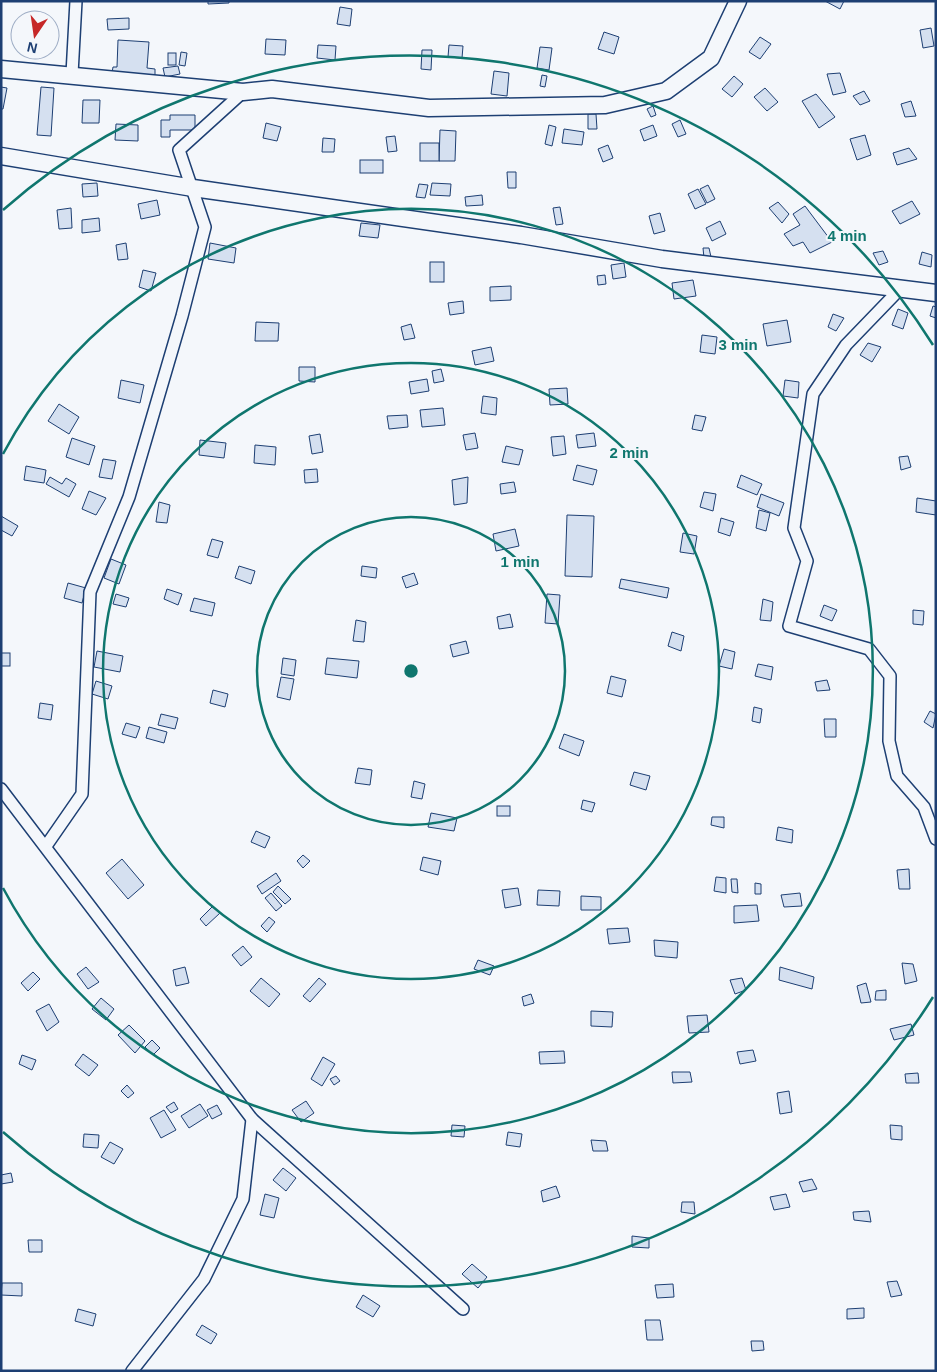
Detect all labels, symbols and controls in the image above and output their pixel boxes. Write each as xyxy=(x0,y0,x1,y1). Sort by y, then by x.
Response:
north arrow xyxy=(10,10,60,60)
text: N xyxy=(25,39,39,57)
text: 4 min xyxy=(827,227,867,244)
text: 3 min xyxy=(718,336,758,353)
text: 2 min xyxy=(609,444,649,461)
text: 1 min xyxy=(500,553,540,570)
centre of rings xyxy=(402,662,420,680)

